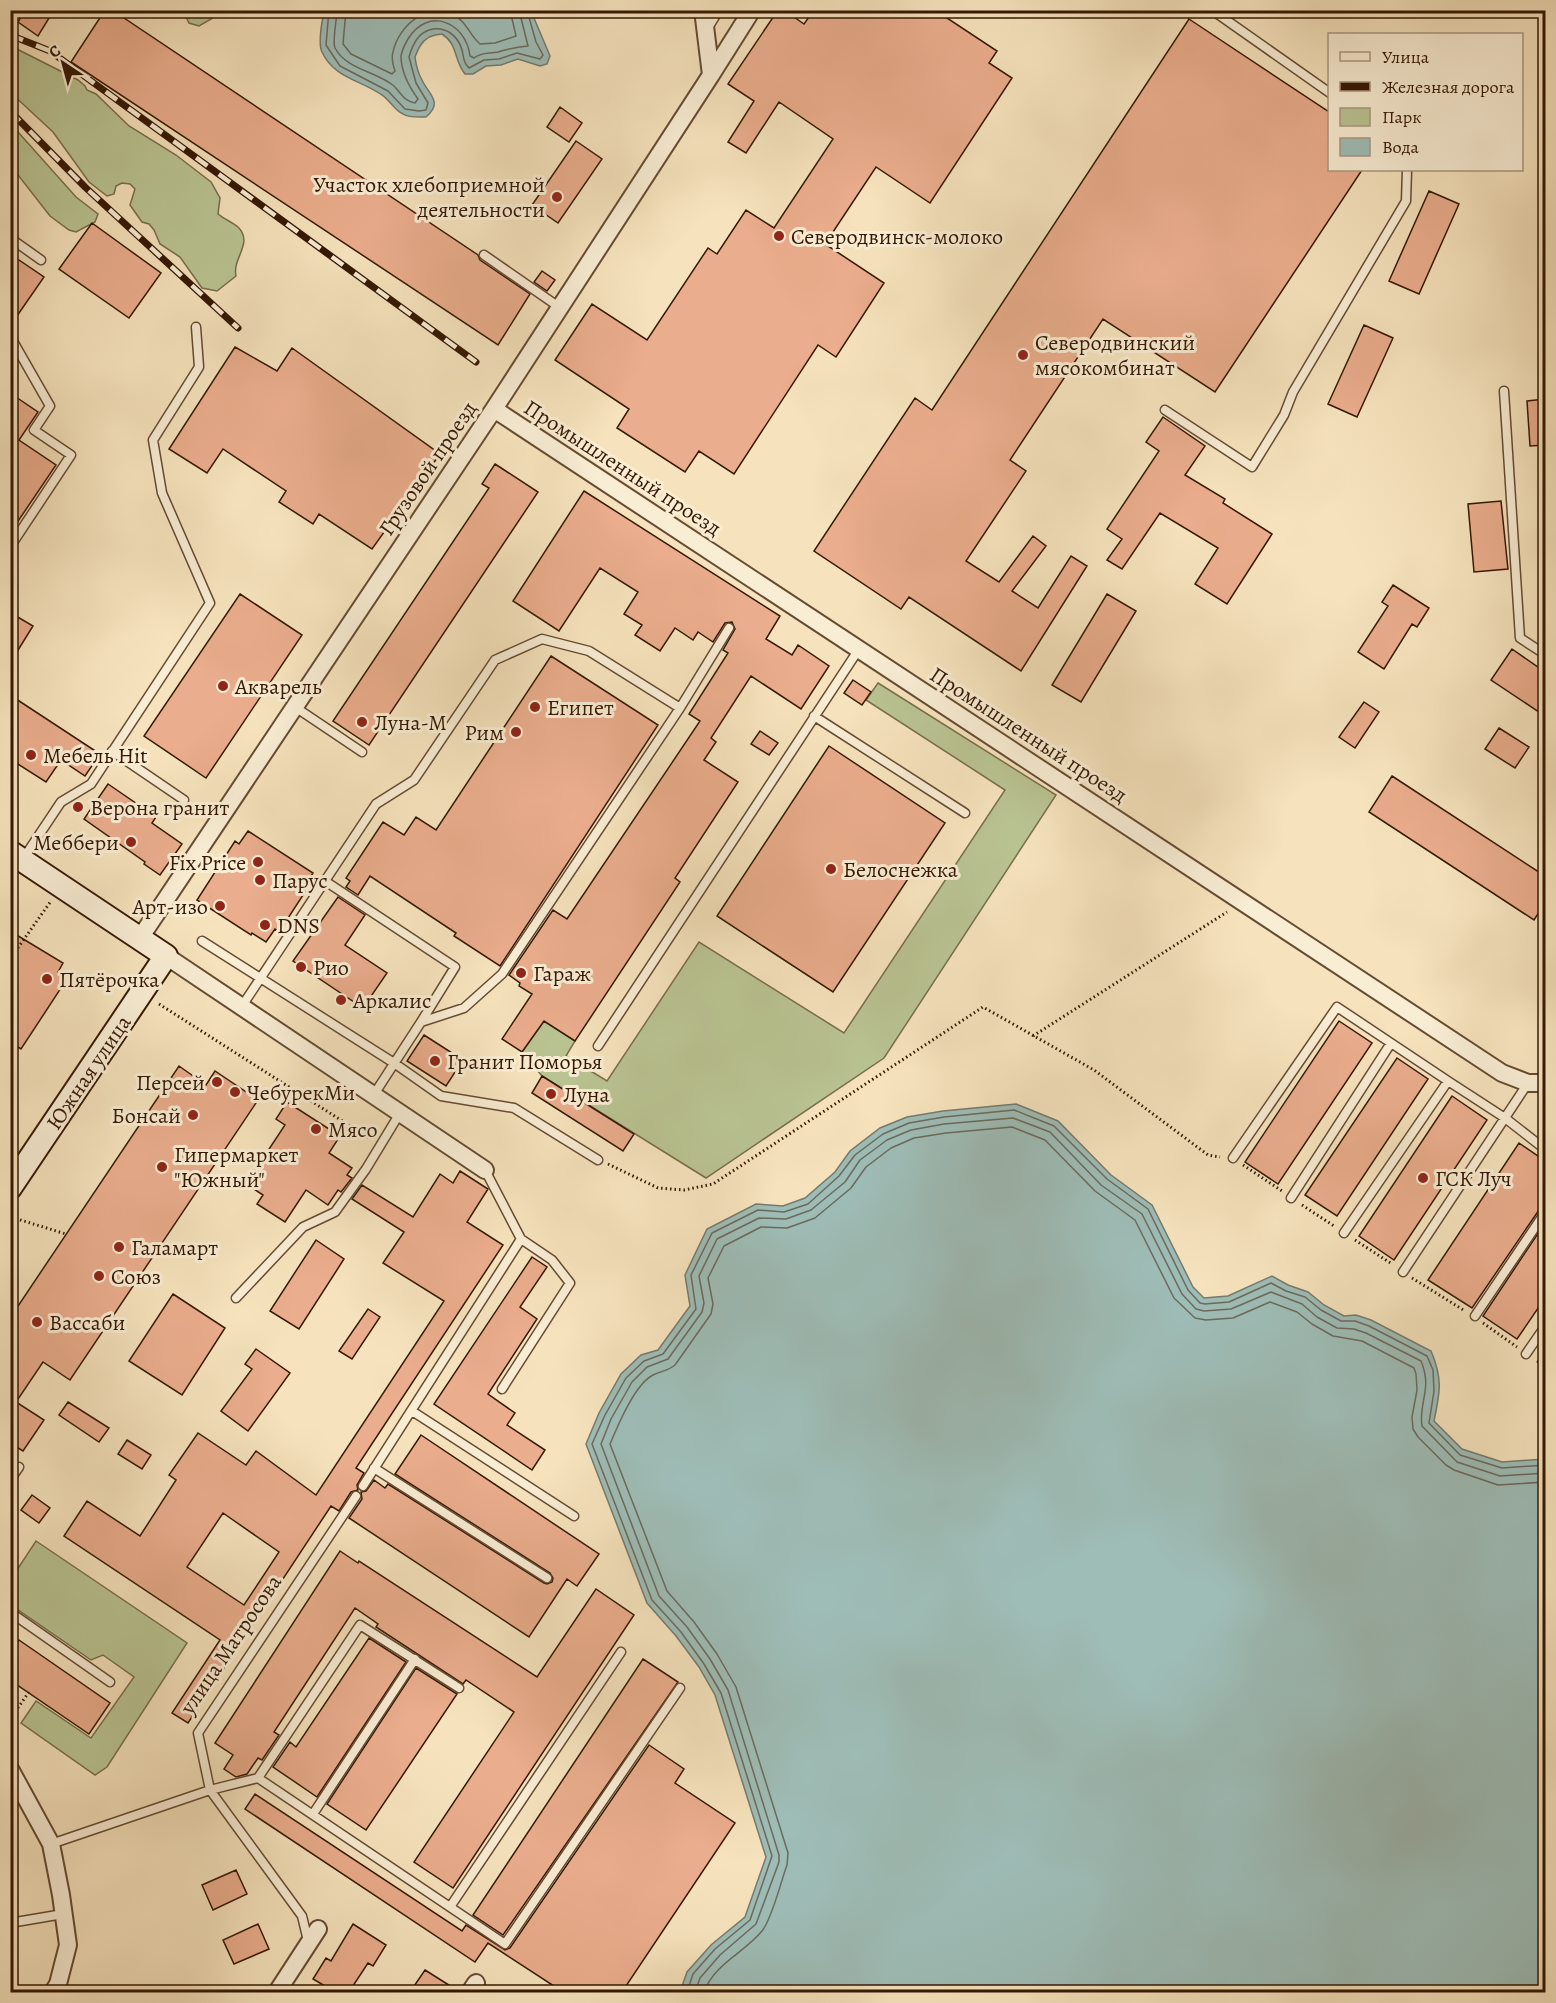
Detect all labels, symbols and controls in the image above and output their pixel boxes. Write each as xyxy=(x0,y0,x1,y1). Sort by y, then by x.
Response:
north arrow xyxy=(33,33,93,93)
legend xyxy=(1328,33,1523,171)
text: С xyxy=(44,40,65,63)
text: Улица xyxy=(1382,45,1430,69)
text: Железная дорога xyxy=(1382,75,1515,99)
text: Парк xyxy=(1382,105,1422,129)
text: Вода xyxy=(1382,135,1420,159)
place label: Участок хлебоприемной деятельности xyxy=(313,170,545,225)
marker: Участок хлебоприемной деятельности xyxy=(550,190,564,204)
place label: Северодвинск-молоко xyxy=(791,222,1003,252)
marker: Северодвинск-молоко xyxy=(772,229,786,243)
place label: Северодвинский мясокомбинат xyxy=(1035,328,1195,383)
marker: Северодвинский мясокомбинат xyxy=(1016,348,1030,362)
street label: Промышленный проезд xyxy=(518,393,727,543)
street label: Грузовой проезд xyxy=(372,395,484,542)
street label: Промышленный проезд xyxy=(924,660,1133,810)
place label: Акварель xyxy=(234,672,322,702)
marker: Акварель xyxy=(216,679,230,693)
place label: Египет xyxy=(547,693,614,723)
marker: Египет xyxy=(528,700,542,714)
place label: Луна-М xyxy=(374,708,447,738)
marker: Луна-М xyxy=(355,715,369,729)
place label: Рим xyxy=(464,718,504,748)
marker: Рим xyxy=(509,725,523,739)
place label: Мебель Hit xyxy=(43,741,148,771)
marker: Мебель Hit xyxy=(24,748,38,762)
place label: Верона гранит xyxy=(90,793,230,823)
marker: Верона гранит xyxy=(71,800,85,814)
place label: Меббери xyxy=(33,828,119,858)
marker: Меббери xyxy=(124,835,138,849)
place label: Fix Price xyxy=(169,848,246,878)
marker: Fix Price xyxy=(251,855,265,869)
place label: Белоснежка xyxy=(843,855,959,885)
marker: Белоснежка xyxy=(824,862,838,876)
place label: Парус xyxy=(272,866,328,896)
marker: Парус xyxy=(253,873,267,887)
place label: Арт-изо xyxy=(131,892,208,922)
marker: Арт-изо xyxy=(213,899,227,913)
place label: DNS xyxy=(277,911,320,941)
marker: DNS xyxy=(258,918,272,932)
place label: Рио xyxy=(313,953,349,983)
place label: Гараж xyxy=(533,959,591,989)
marker: Рио xyxy=(294,960,308,974)
place label: Пятёрочка xyxy=(59,965,160,995)
marker: Гараж xyxy=(514,966,528,980)
marker: Пятёрочка xyxy=(40,972,54,986)
place label: Аркалис xyxy=(352,986,431,1016)
marker: Аркалис xyxy=(334,993,348,1007)
street label: Южная улица xyxy=(39,1008,139,1136)
place label: Гранит Поморья xyxy=(447,1047,603,1077)
marker: Гранит Поморья xyxy=(428,1054,442,1068)
place label: Персей xyxy=(136,1068,205,1098)
marker: Персей xyxy=(210,1075,224,1089)
place label: ЧебурекМи xyxy=(247,1078,355,1108)
place label: Луна xyxy=(563,1080,610,1110)
marker: ЧебурекМи xyxy=(228,1085,242,1099)
marker: Луна xyxy=(544,1087,558,1101)
place label: Бонсай xyxy=(112,1101,181,1131)
marker: Бонсай xyxy=(186,1108,200,1122)
place label: Мясо xyxy=(328,1115,378,1145)
marker: Мясо xyxy=(309,1122,323,1136)
place label: Гипермаркет "Южный" xyxy=(174,1140,298,1195)
marker: Гипермаркет "Южный" xyxy=(155,1160,169,1174)
place label: ГСК Луч xyxy=(1435,1164,1512,1194)
marker: ГСК Луч xyxy=(1416,1171,1430,1185)
place label: Галамарт xyxy=(131,1233,218,1263)
marker: Галамарт xyxy=(112,1240,126,1254)
place label: Союз xyxy=(111,1262,161,1292)
marker: Союз xyxy=(92,1269,106,1283)
place label: Вассаби xyxy=(49,1308,125,1338)
marker: Вассаби xyxy=(30,1315,44,1329)
street label: улица Матросова xyxy=(172,1568,289,1721)

